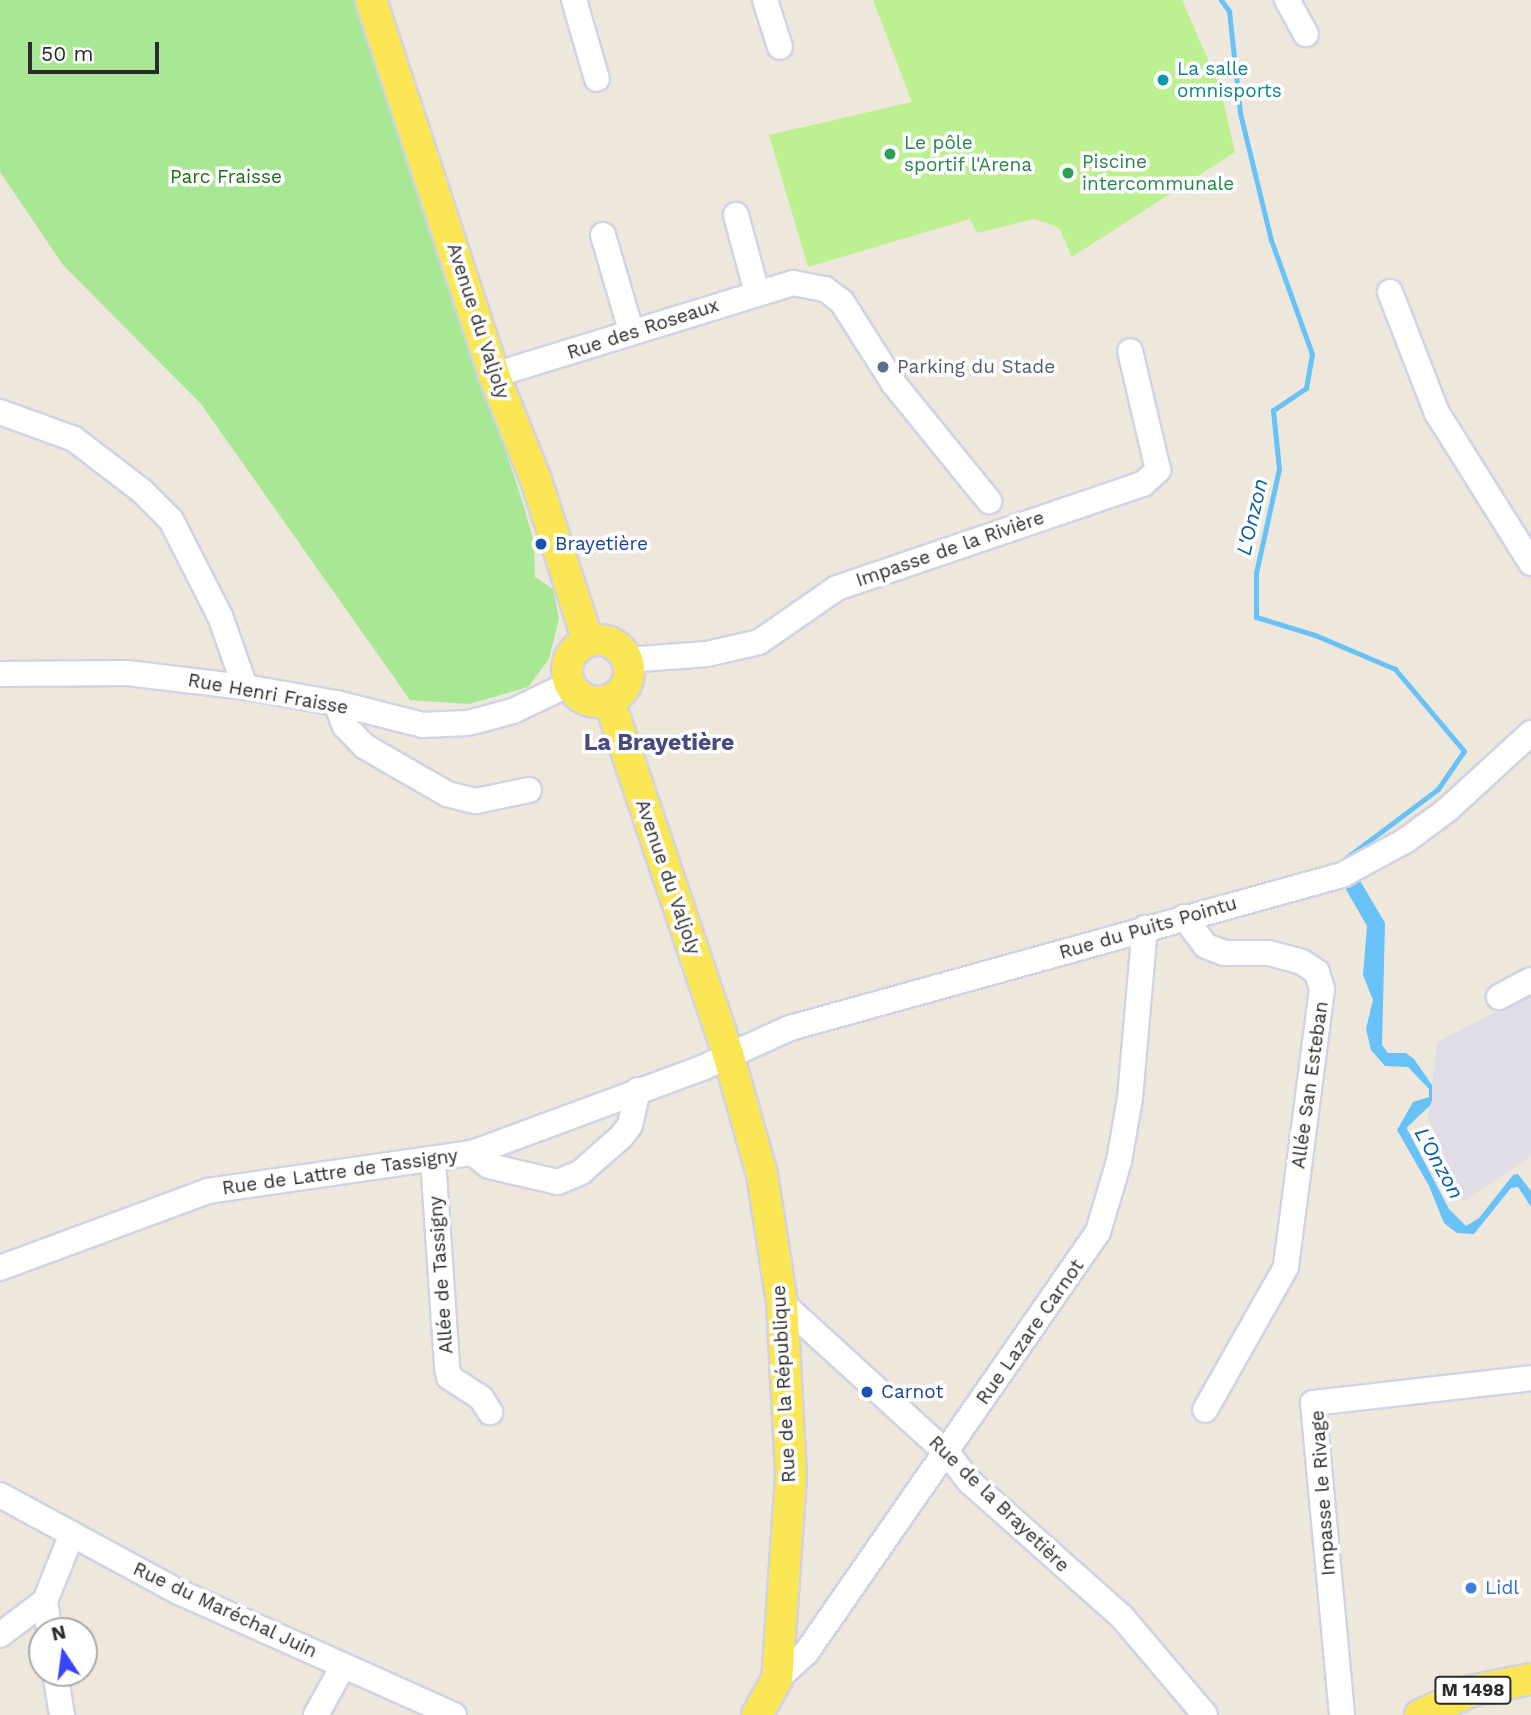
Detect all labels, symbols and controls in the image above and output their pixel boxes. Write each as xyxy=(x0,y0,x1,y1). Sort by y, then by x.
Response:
scale bar xyxy=(32,28,163,72)
text: 50 m xyxy=(41,41,93,66)
place label: La salle omnisports xyxy=(1177,58,1282,102)
marker: La salle omnisports xyxy=(1155,72,1171,88)
place label: Le pôle sportif l'Arena xyxy=(904,132,1033,176)
marker: Le pôle sportif l'Arena xyxy=(882,146,898,162)
place label: Piscine intercommunale xyxy=(1082,151,1234,195)
marker: Piscine intercommunale xyxy=(1060,165,1076,181)
park label: Parc Fraisse xyxy=(170,166,282,188)
street label: Avenue du Valjoly xyxy=(442,240,514,402)
street label: Rue des Roseaux xyxy=(564,294,722,364)
place label: Parking du Stade xyxy=(897,356,1055,378)
marker: Parking du Stade xyxy=(875,359,891,375)
water label: L'Onzon xyxy=(1231,476,1273,558)
street label: Impasse de la Rivière xyxy=(853,506,1047,592)
place label: Brayetière xyxy=(555,533,648,555)
marker: Brayetière xyxy=(533,536,549,552)
street label: Rue Henri Fraisse xyxy=(186,669,350,719)
district label: La Brayetière xyxy=(584,729,734,757)
street label: Avenue du Valjoly xyxy=(631,796,705,958)
street label: Rue du Puits Pointu xyxy=(1057,892,1239,964)
street label: Allée San Esteban xyxy=(1287,1000,1333,1170)
water label: L'Onzon xyxy=(1409,1123,1469,1203)
street label: Rue de Lattre de Tassigny xyxy=(220,1144,460,1200)
street label: Allée de Tassigny xyxy=(424,1195,458,1355)
street label: Rue Lazare Carnot xyxy=(971,1255,1089,1409)
street label: Rue de la République xyxy=(767,1284,801,1484)
place label: Carnot xyxy=(881,1381,943,1403)
marker: Carnot xyxy=(859,1384,875,1400)
street label: Impasse le Rivage xyxy=(1306,1409,1340,1577)
street label: Rue de la Brayetière xyxy=(924,1431,1074,1577)
street label: Rue du Maréchal Juin xyxy=(129,1557,321,1663)
place label: Lidl xyxy=(1485,1577,1519,1599)
marker: Lidl xyxy=(1463,1580,1479,1596)
north arrow xyxy=(28,1617,98,1687)
text: N xyxy=(49,1620,68,1646)
road number: M 1498 xyxy=(1433,1675,1513,1704)

